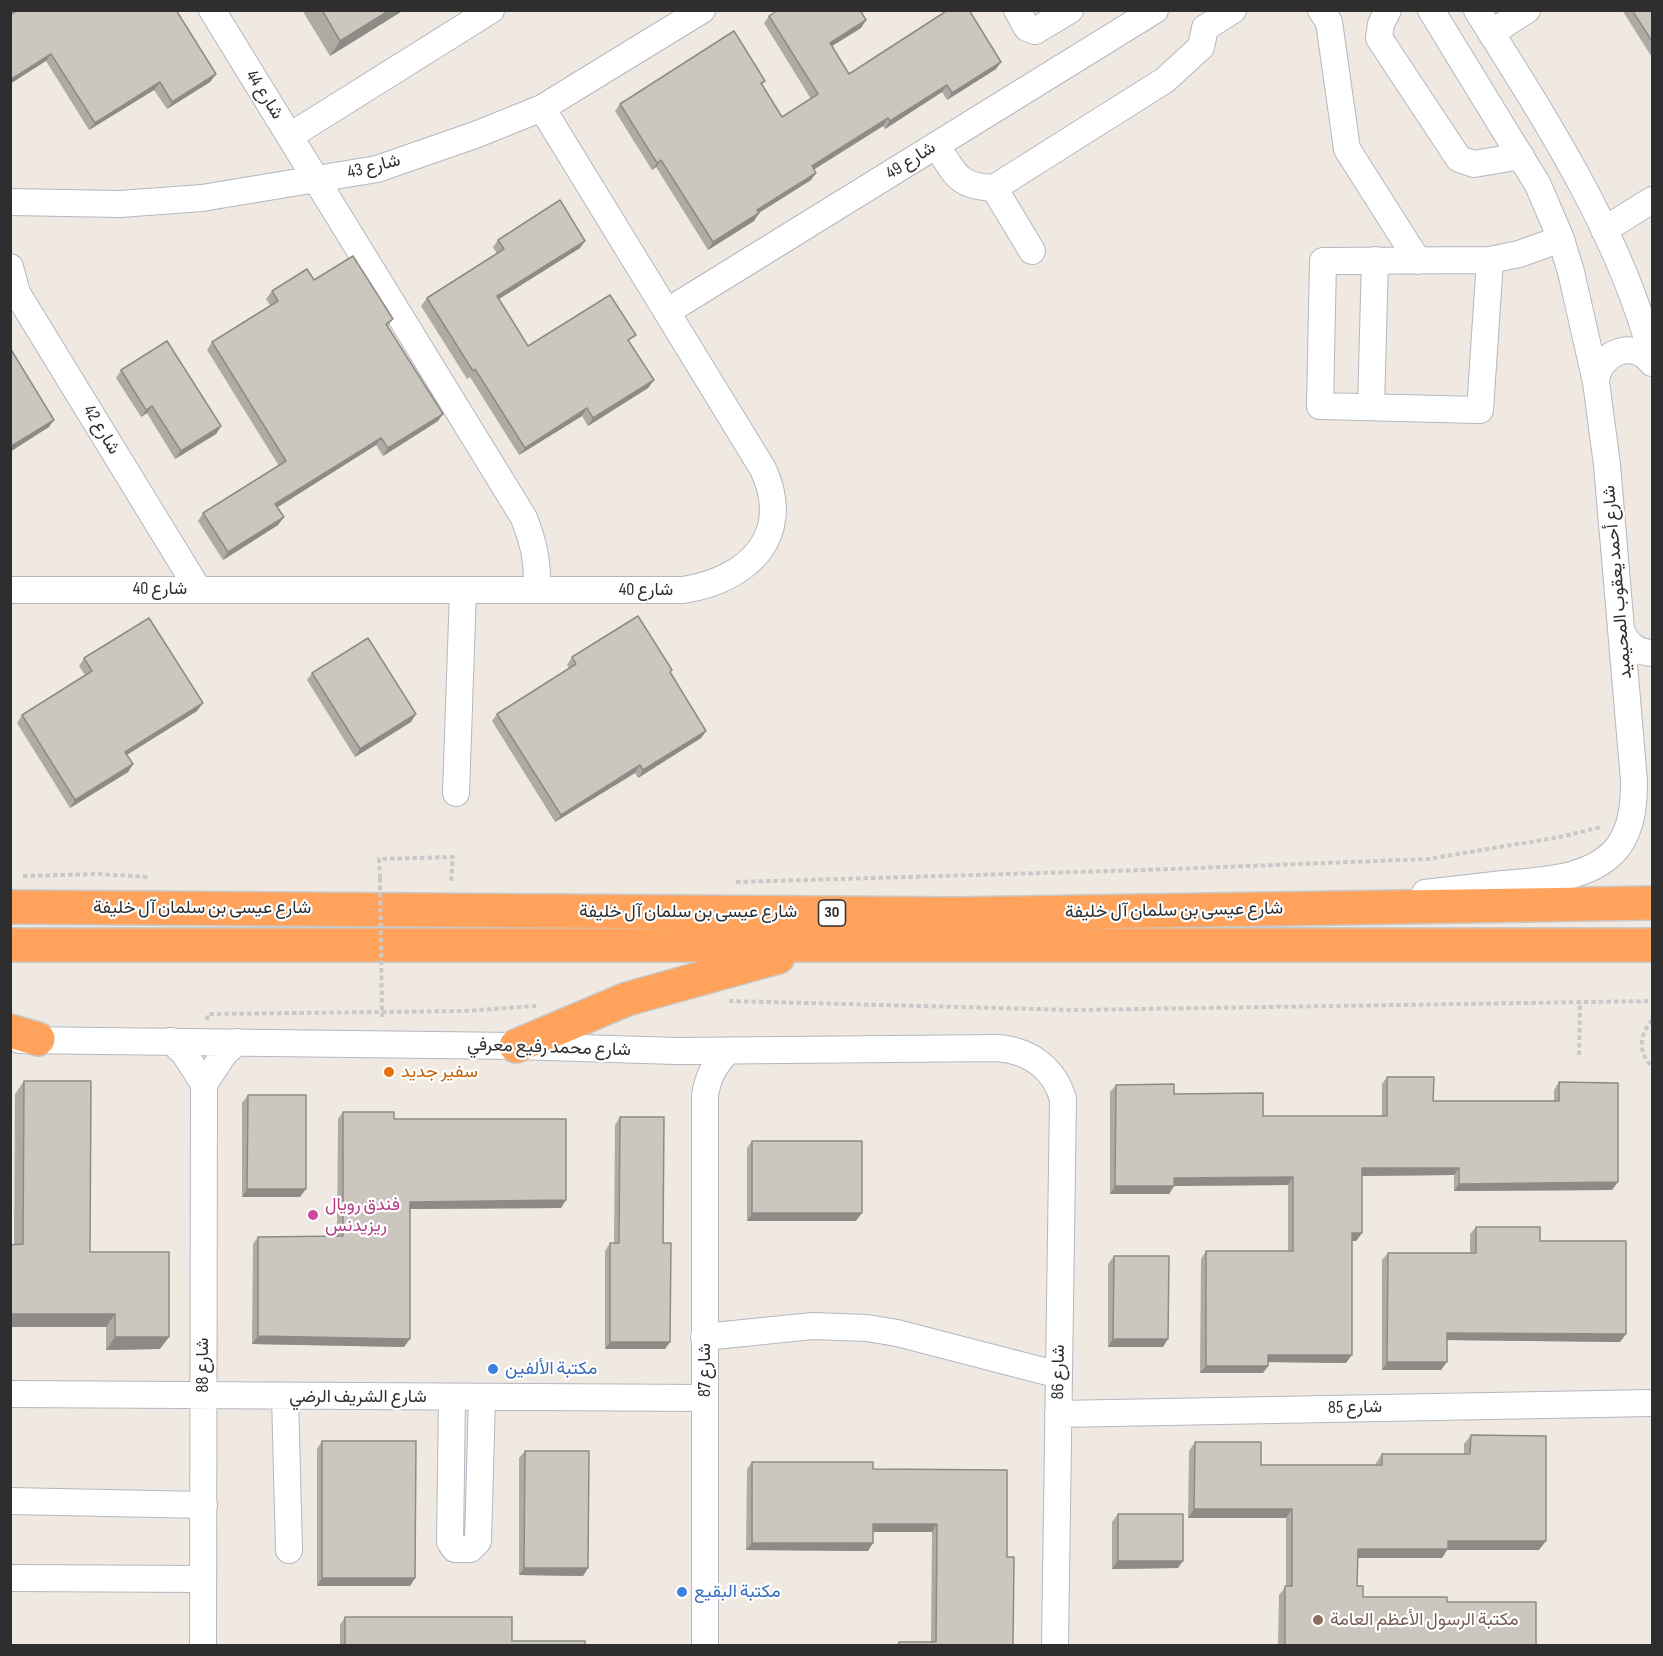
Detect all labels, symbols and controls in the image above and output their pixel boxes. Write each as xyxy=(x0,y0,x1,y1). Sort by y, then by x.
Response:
street label: شارع 44 xyxy=(240,66,288,124)
street label: شارع 49 xyxy=(882,137,940,185)
street label: شارع 43 xyxy=(345,150,403,184)
street label: شارع 42 xyxy=(78,401,124,459)
street label: شارع أحمد يعقوب المحيميد xyxy=(1599,484,1637,680)
street label: شارع 40 xyxy=(133,578,187,600)
street label: شارع 40 xyxy=(619,579,673,601)
street label: شارع عيسى بن سلمان آل خليفة xyxy=(93,897,311,919)
street label: شارع عيسى بن سلمان آل خليفة xyxy=(1065,898,1283,924)
road number: 30 xyxy=(818,900,846,926)
street label: شارع عيسى بن سلمان آل خليفة xyxy=(579,901,797,923)
street label: شارع محمد رفيع معرفي xyxy=(467,1034,631,1062)
place label: سفير جديد xyxy=(401,1061,478,1083)
marker: سفير جديد xyxy=(382,1065,396,1079)
place label: فندق رويال ريزيدنس xyxy=(325,1194,400,1236)
marker: فندق رويال ريزيدنس xyxy=(306,1208,320,1222)
street label: شارع 88 xyxy=(192,1338,214,1392)
street label: شارع 87 xyxy=(694,1343,716,1397)
street label: شارع 86 xyxy=(1048,1344,1070,1400)
place label: مكتبة الألفين xyxy=(505,1358,597,1380)
marker: مكتبة الألفين xyxy=(486,1362,500,1376)
street label: شارع الشريف الرضي xyxy=(289,1386,427,1408)
street label: شارع 85 xyxy=(1328,1397,1382,1419)
place label: مكتبة البقيع xyxy=(694,1581,781,1603)
marker: مكتبة البقيع xyxy=(675,1585,689,1599)
place label: مكتبة الرسول الأعظم العامة xyxy=(1330,1609,1519,1631)
marker: مكتبة الرسول الأعظم العامة xyxy=(1311,1613,1325,1627)

